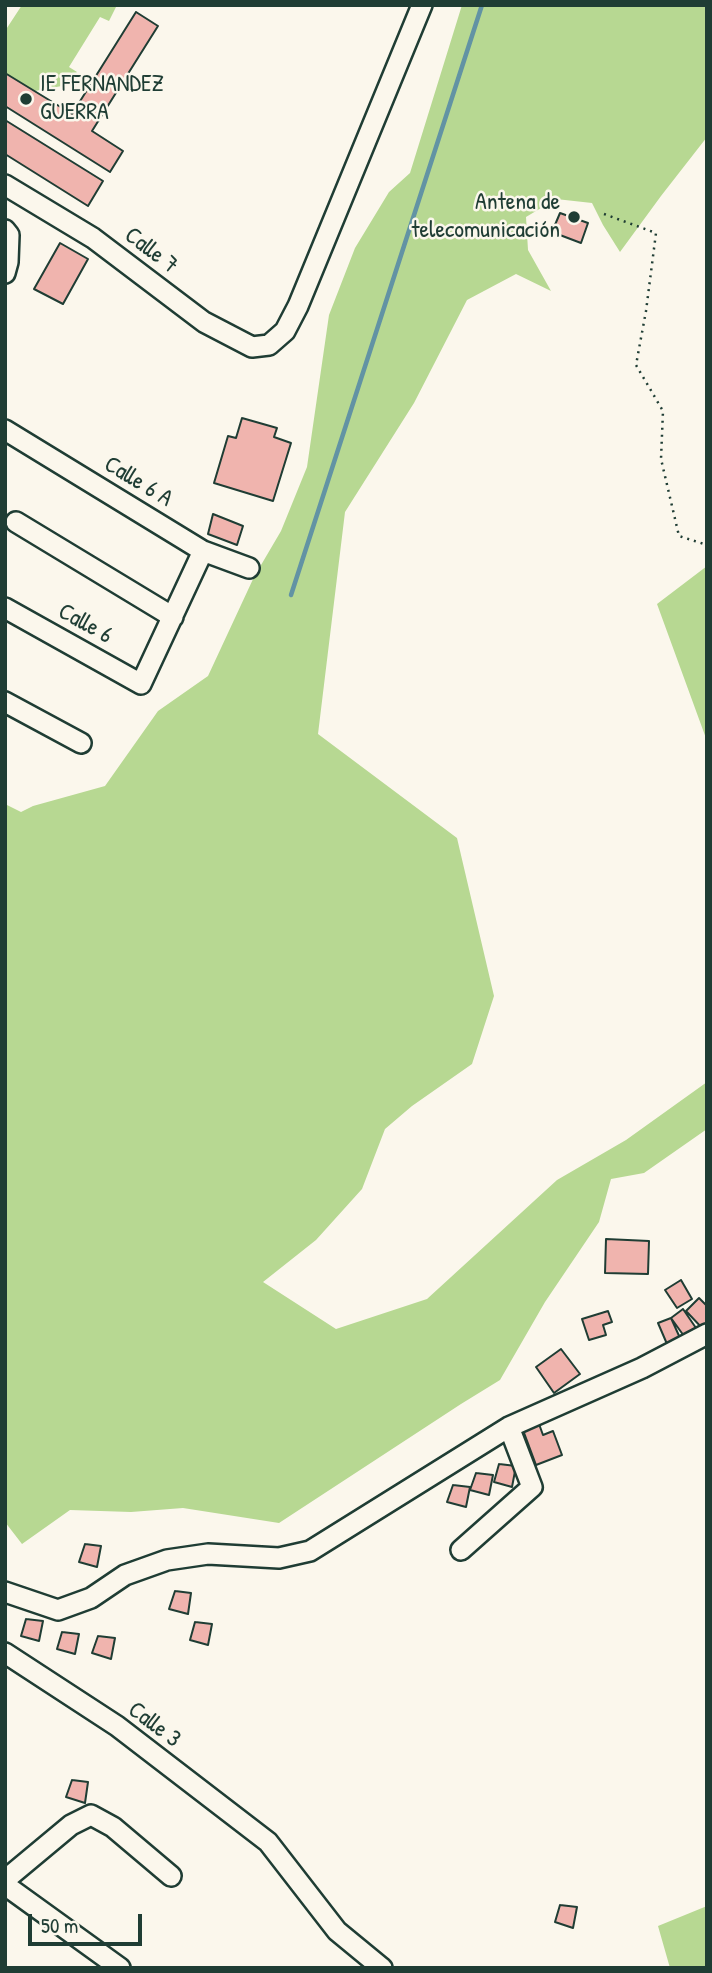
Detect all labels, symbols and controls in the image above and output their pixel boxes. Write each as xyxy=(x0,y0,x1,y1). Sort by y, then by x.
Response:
place label: IE FERNANDEZ GUERRA xyxy=(40,71,164,127)
marker: IE FERNANDEZ GUERRA xyxy=(18,91,34,107)
place label: Antena de telecomunicación xyxy=(411,189,560,245)
marker: Antena de telecomunicación xyxy=(566,209,582,225)
street label: Calle 7 xyxy=(118,221,184,281)
street label: Calle 6 A xyxy=(99,450,177,514)
street label: Calle 6 xyxy=(53,597,117,651)
street label: Calle 3 xyxy=(122,1696,186,1754)
scale bar xyxy=(32,1899,145,1943)
text: 50 m xyxy=(41,1911,78,1940)

